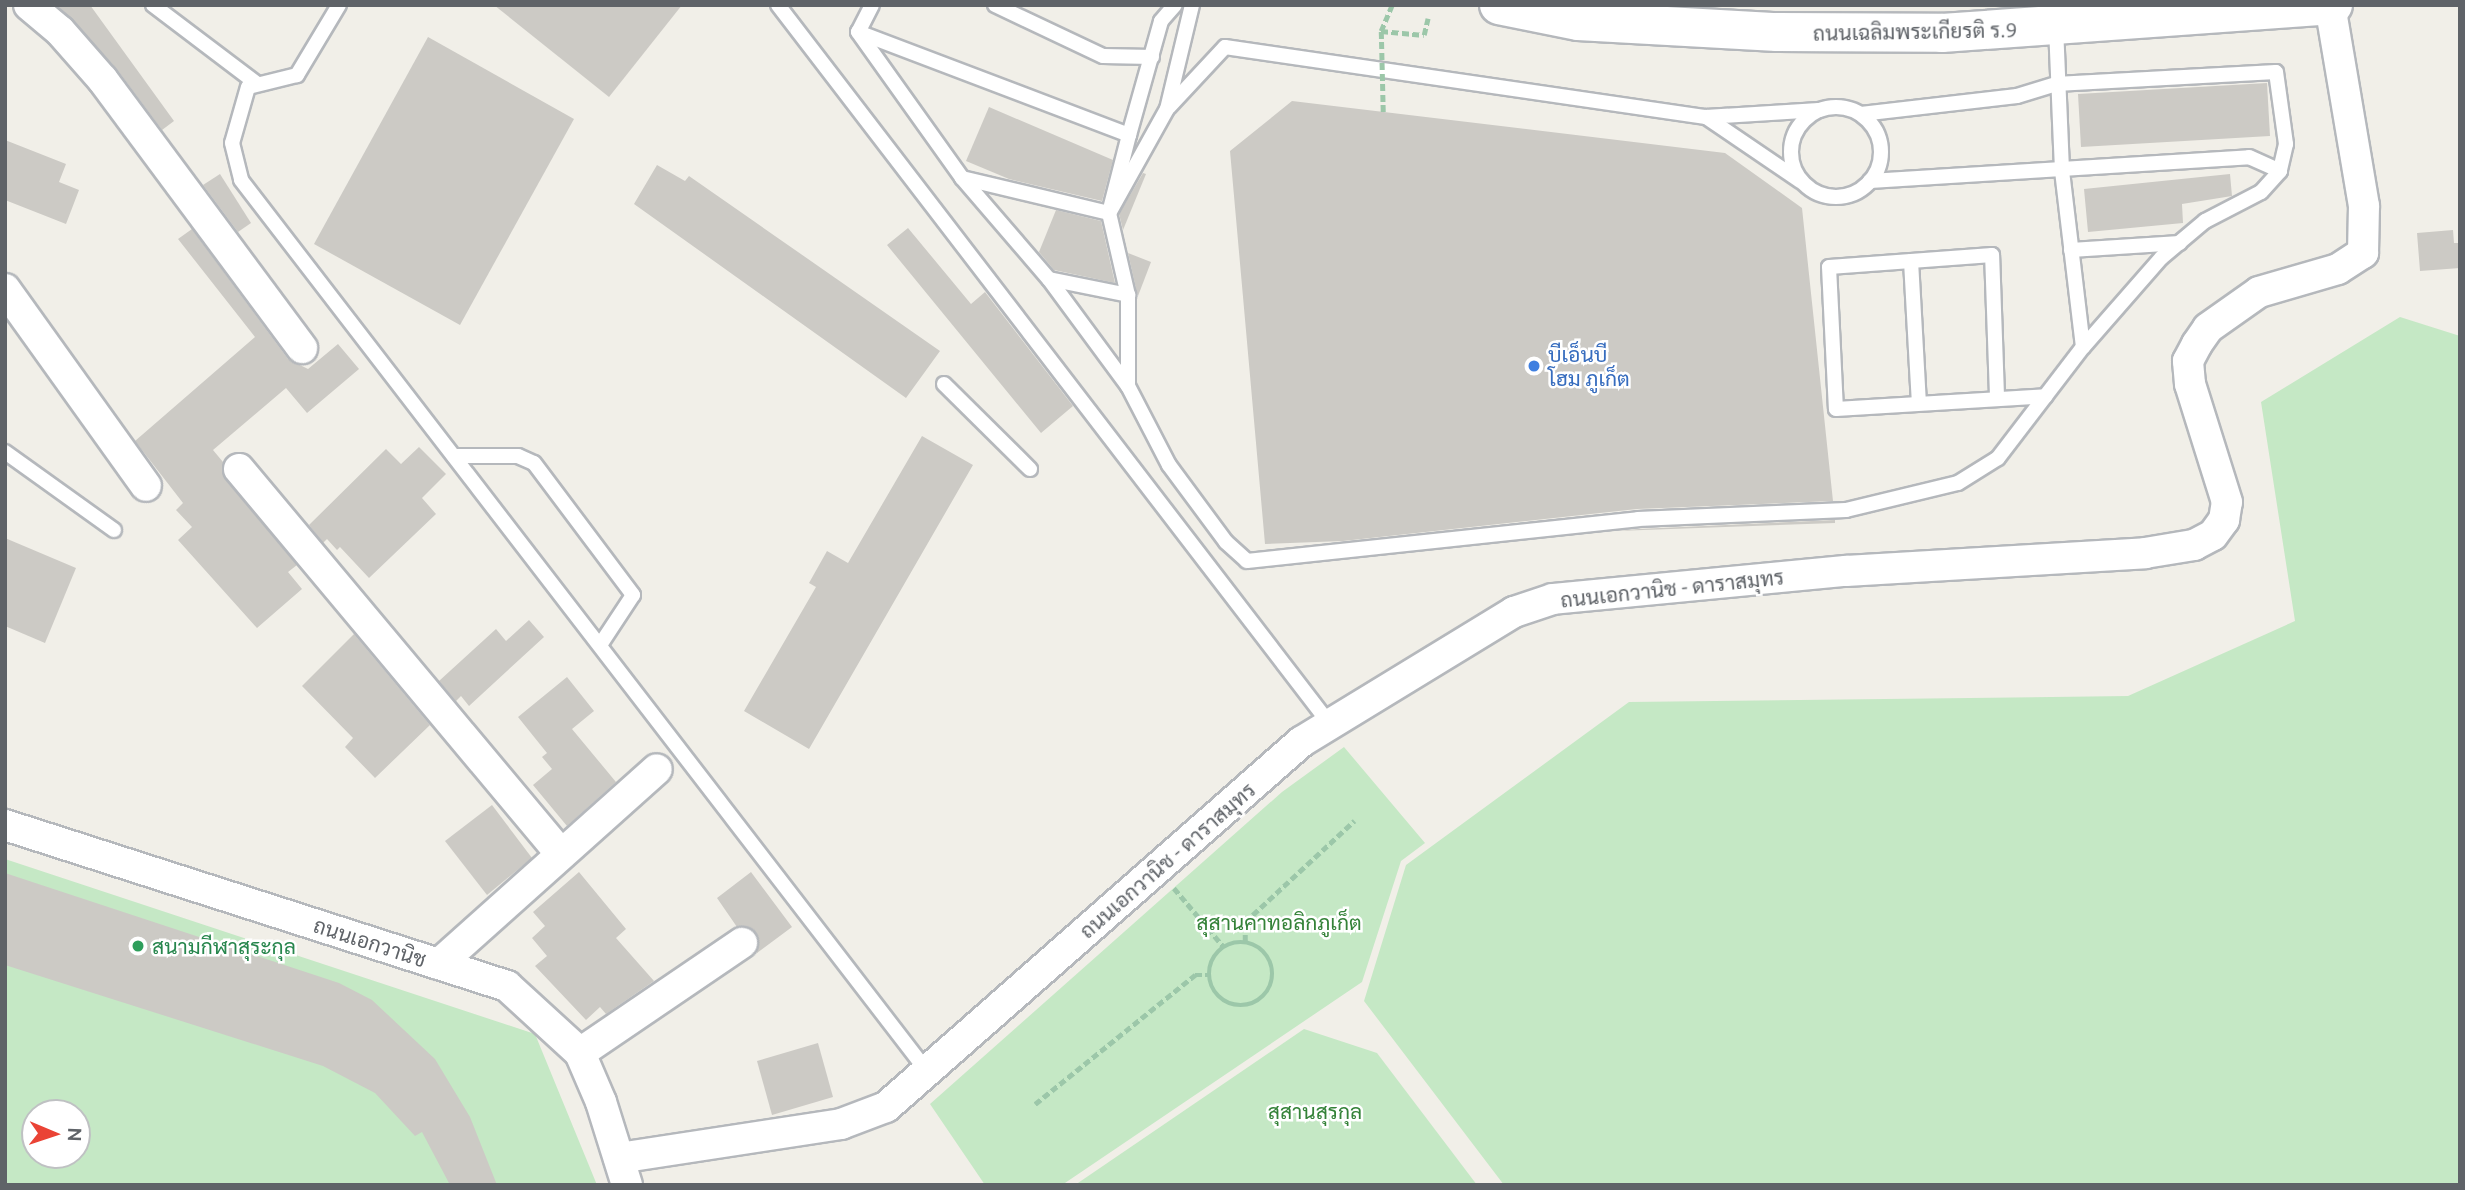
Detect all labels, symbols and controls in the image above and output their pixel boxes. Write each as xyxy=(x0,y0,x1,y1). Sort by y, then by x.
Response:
street label: ถนนเฉลิมพระเกียรติ ร.9 xyxy=(1813,17,2017,45)
place label: บีเอ็นบี โฮม ภูเก็ต xyxy=(1548,341,1630,391)
marker: บีเอ็นบี โฮม ภูเก็ต xyxy=(1526,358,1542,374)
street label: ถนนเอกวานิช - ดาราสมุทร xyxy=(1559,564,1785,612)
street label: ถนนเอกวานิช - ดาราสมุทร xyxy=(1074,777,1260,943)
park label: สุสานคาทอลิกภูเก็ต xyxy=(1196,909,1362,935)
street label: ถนนเอกวานิช xyxy=(311,912,429,972)
place label: สนามกีฬาสุระกุล xyxy=(152,933,296,959)
marker: สนามกีฬาสุระกุล xyxy=(130,938,146,954)
park label: สุสานสุรกุล xyxy=(1268,1098,1362,1124)
north arrow xyxy=(21,1099,91,1169)
text: N xyxy=(64,1127,86,1142)

